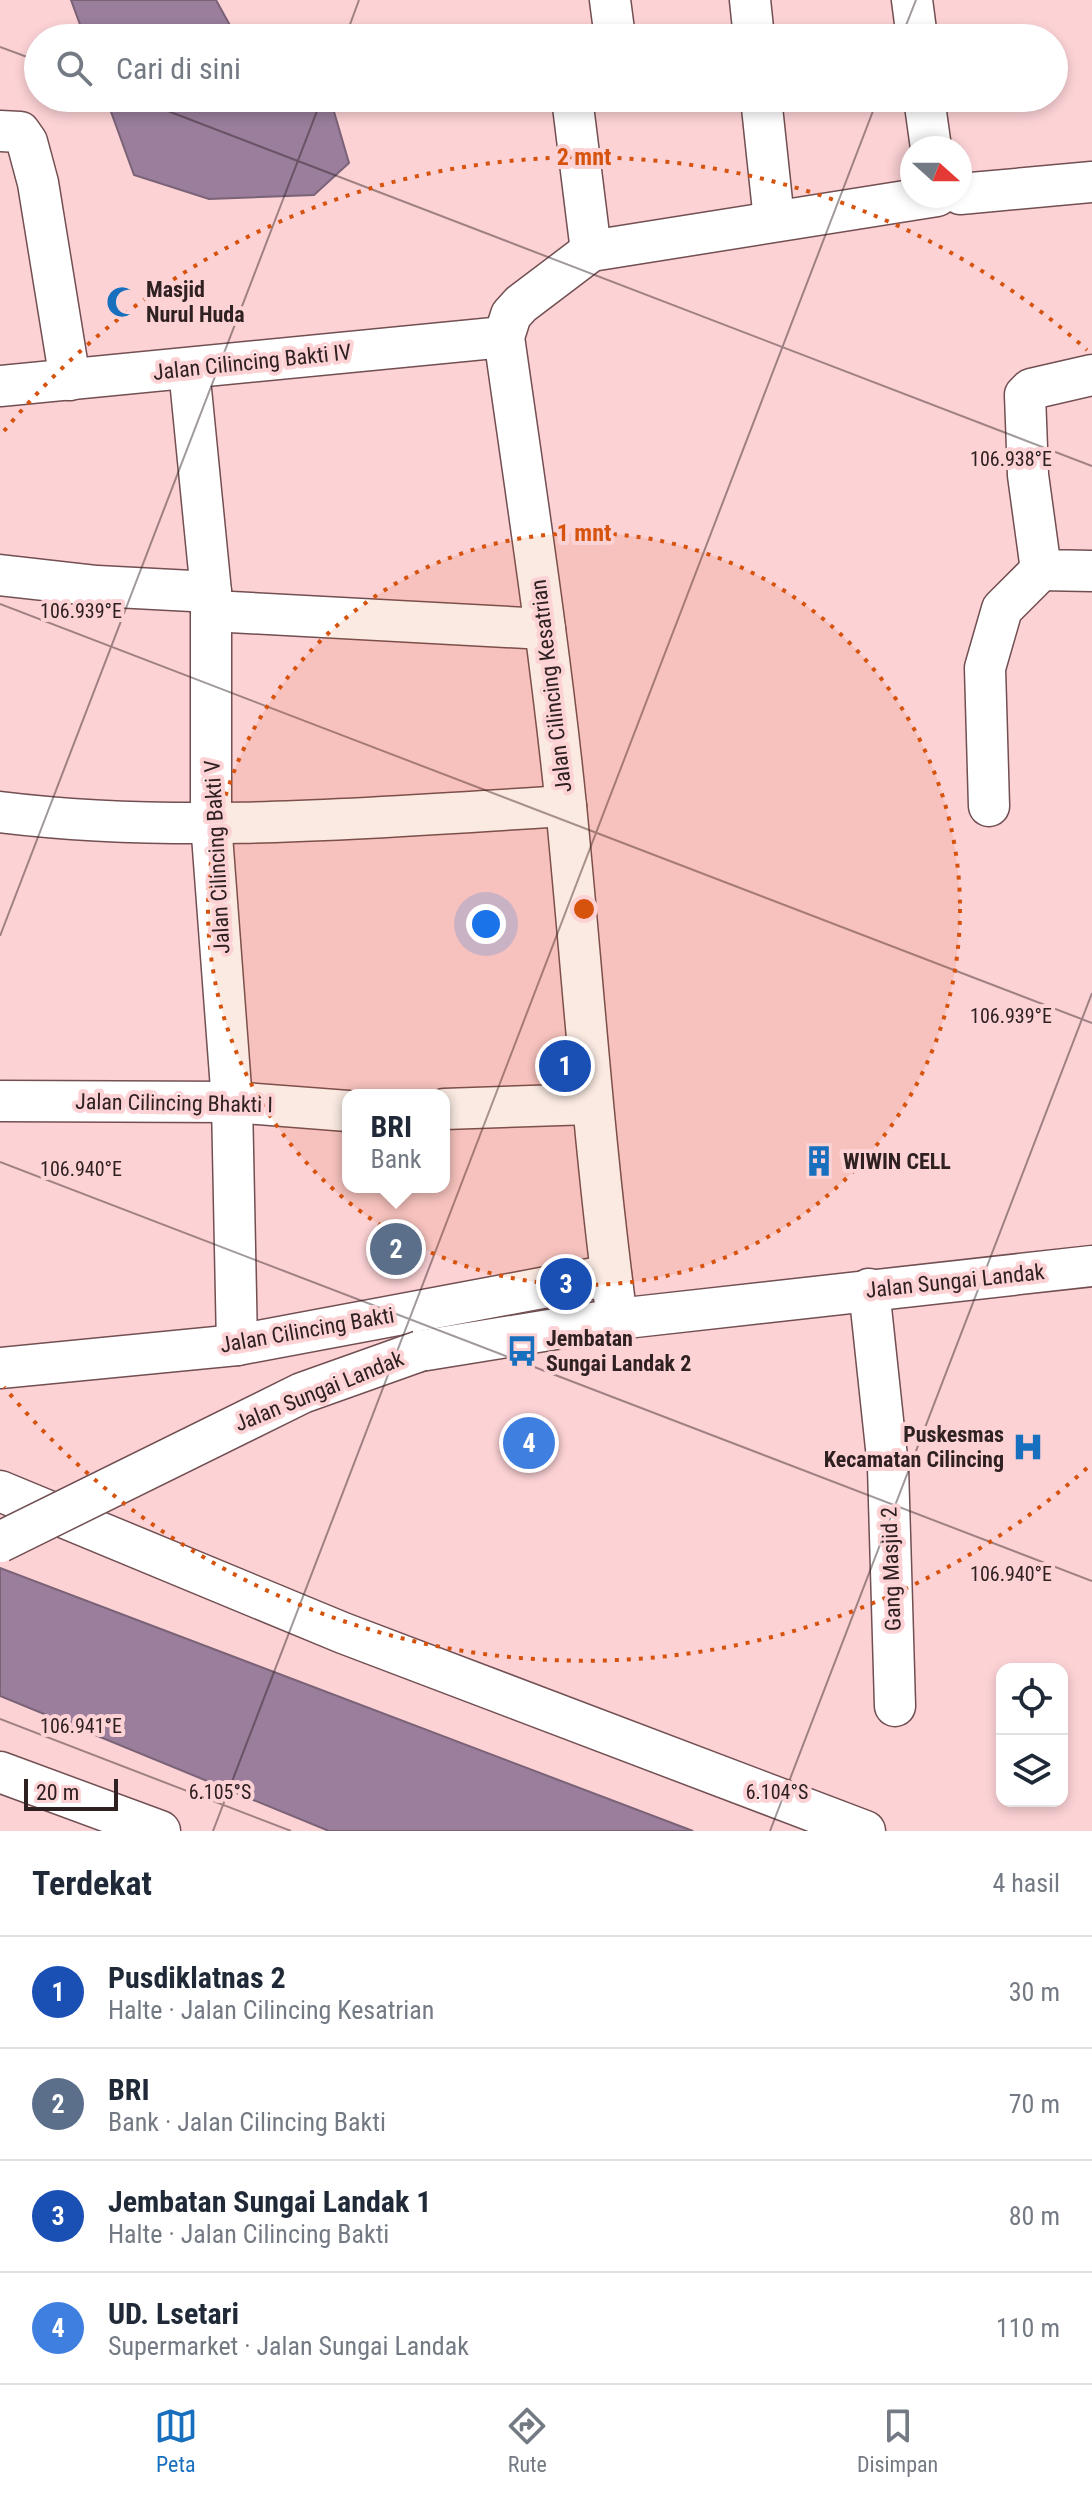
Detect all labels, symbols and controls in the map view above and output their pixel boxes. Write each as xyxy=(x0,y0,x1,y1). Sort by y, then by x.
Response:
search box xyxy=(24,24,1068,112)
icon: search xyxy=(52,46,96,90)
text: Cari di sini xyxy=(116,51,241,86)
north arrow xyxy=(900,136,972,208)
text: 2 mnt xyxy=(557,143,611,171)
place label: Masjid Nurul Huda xyxy=(146,277,245,327)
mosque icon: Masjid Nurul Huda xyxy=(105,285,139,319)
street label: Jalan Cilincing Bakti IV xyxy=(152,339,352,385)
text: 106.938°E xyxy=(970,447,1052,471)
text: 1 mnt xyxy=(557,519,611,547)
street label: Jalan Cilincing Kesatrian xyxy=(526,578,576,794)
text: 106.939°E xyxy=(40,599,122,623)
street label: Jalan Cilincing Bakti V xyxy=(199,760,235,954)
centre of rings xyxy=(570,895,598,923)
your location xyxy=(466,904,506,944)
text: 106.939°E xyxy=(970,1004,1052,1028)
pin: 1 xyxy=(539,1036,591,1096)
street label: Jalan Cilincing Bhakti I xyxy=(75,1089,273,1117)
popup xyxy=(342,1089,450,1193)
text: BRI xyxy=(371,1109,412,1144)
text: Bank xyxy=(371,1144,421,1174)
building icon: WIWIN CELL xyxy=(802,1144,836,1178)
place label: WIWIN CELL xyxy=(843,1149,951,1174)
text: 106.940°E xyxy=(40,1157,122,1181)
pin: 2 xyxy=(370,1219,422,1279)
pin: 3 xyxy=(540,1254,592,1314)
street label: Jalan Sungai Landak xyxy=(864,1259,1046,1303)
street label: Jalan Cilincing Bakti xyxy=(218,1302,396,1358)
place label: Jembatan Sungai Landak 2 xyxy=(546,1326,691,1376)
bus stop icon: Jembatan Sungai Landak 2 xyxy=(505,1334,539,1368)
street label: Jalan Sungai Landak xyxy=(231,1346,407,1436)
pin: 4 xyxy=(503,1413,555,1473)
place label: Puskesmas Kecamatan Cilincing xyxy=(824,1422,1004,1472)
hospital icon: Puskesmas Kecamatan Cilincing xyxy=(1011,1430,1045,1464)
street label: Gang Masjid 2 xyxy=(876,1507,906,1631)
text: 106.940°E xyxy=(970,1562,1052,1586)
map controls xyxy=(996,1663,1068,1807)
button: locate xyxy=(996,1663,1068,1735)
text: 106.941°E xyxy=(40,1714,122,1738)
button: layers xyxy=(996,1735,1068,1807)
scale bar xyxy=(24,1775,118,1811)
text: 20 m xyxy=(36,1780,79,1805)
text: 6.105°S xyxy=(189,1780,251,1804)
text: 6.104°S xyxy=(746,1780,808,1804)
text: Terdekat xyxy=(32,1863,152,1903)
text: 4 hasil xyxy=(992,1868,1060,1898)
text: Pusdiklatnas 2 xyxy=(108,1960,286,1995)
text: 1 xyxy=(51,1977,65,2007)
text: 30 m xyxy=(1009,1977,1060,2007)
text: Halte · Jalan Cilincing Kesatrian xyxy=(108,1995,434,2025)
text: BRI xyxy=(108,2072,150,2107)
text: 2 xyxy=(51,2089,65,2119)
text: 70 m xyxy=(1009,2089,1060,2119)
text: Bank · Jalan Cilincing Bakti xyxy=(108,2107,386,2137)
text: Jembatan Sungai Landak 1 xyxy=(108,2184,431,2219)
text: 3 xyxy=(51,2201,65,2231)
text: 80 m xyxy=(1009,2201,1060,2231)
text: Halte · Jalan Cilincing Bakti xyxy=(108,2219,389,2249)
text: UD. Lsetari xyxy=(108,2296,239,2331)
text: 4 xyxy=(51,2313,65,2343)
text: 110 m xyxy=(996,2313,1060,2343)
text: Supermarket · Jalan Sungai Landak xyxy=(108,2331,469,2361)
tab: Peta xyxy=(154,2404,198,2477)
tab: Rute xyxy=(505,2404,549,2477)
tab: Disimpan xyxy=(857,2404,938,2477)

